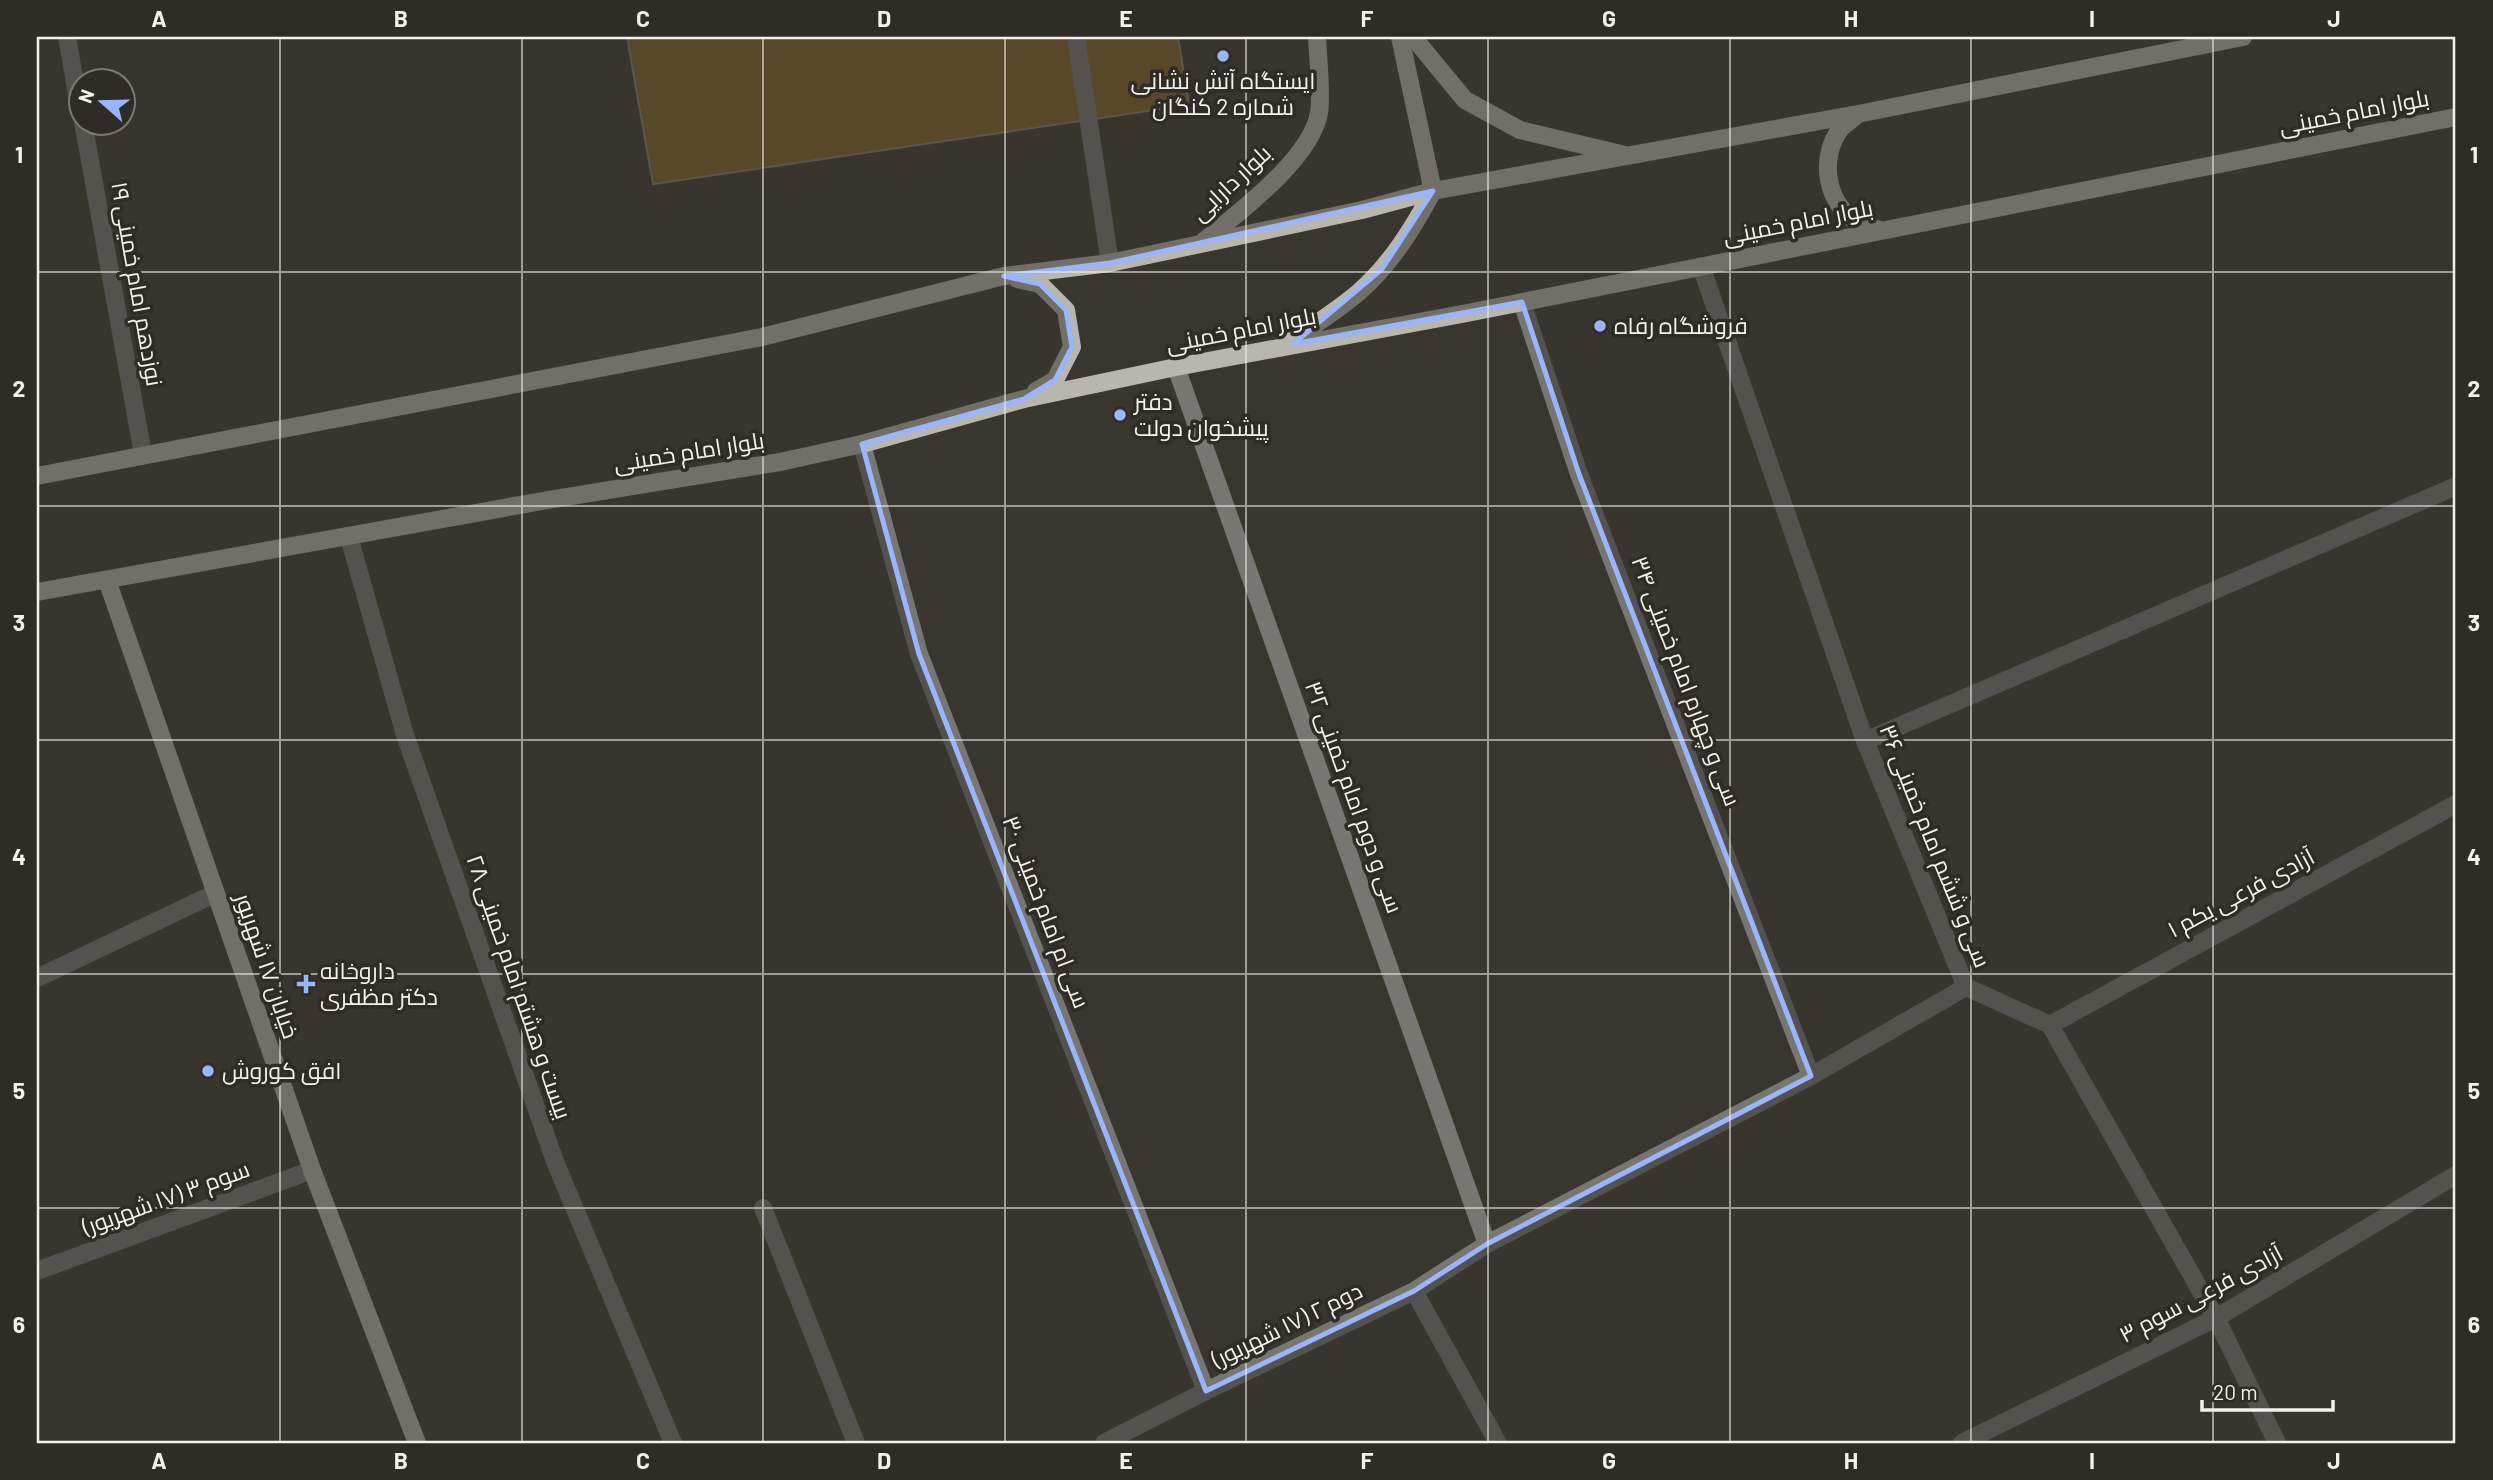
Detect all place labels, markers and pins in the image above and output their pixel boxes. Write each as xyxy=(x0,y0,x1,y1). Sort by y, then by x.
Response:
marker: ایستگاه آتش نشانی شماره 2 کنگان xyxy=(1215,48,1231,64)
place label: ایستگاه آتش نشانی شماره 2 کنگان xyxy=(1131,66,1315,121)
place label: فروشگاه رفاه xyxy=(1614,311,1748,339)
marker: فروشگاه رفاه xyxy=(1592,318,1608,334)
place label: دفتر پیشخوان دولت xyxy=(1132,387,1269,443)
marker: دفتر پیشخوان دولت xyxy=(1112,407,1128,423)
place label: داروخانه دکتر مظفری xyxy=(320,956,438,1011)
marker: داروخانه دکتر مظفری xyxy=(298,976,314,992)
place label: افق کوروش xyxy=(222,1056,341,1085)
marker: افق کوروش xyxy=(200,1063,216,1079)

